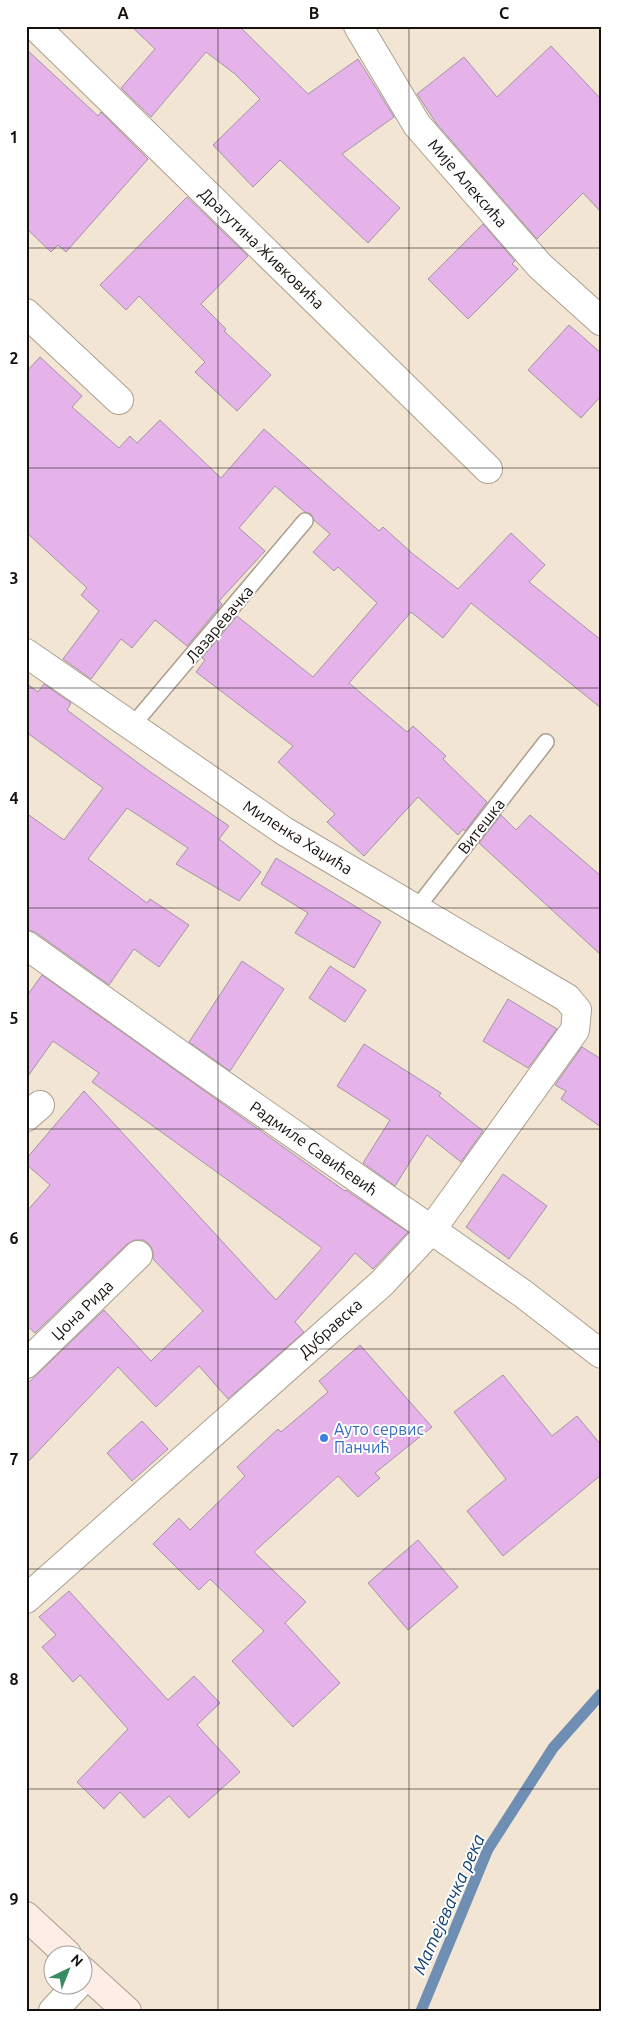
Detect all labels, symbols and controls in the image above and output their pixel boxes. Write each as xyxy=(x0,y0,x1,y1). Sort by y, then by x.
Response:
text: A xyxy=(117,4,129,22)
text: B xyxy=(309,4,319,22)
text: C xyxy=(499,4,509,22)
text: 1 xyxy=(9,128,19,146)
street label: Мије Алексића xyxy=(425,135,511,231)
street label: Драгутина Живковића xyxy=(196,184,328,312)
text: 2 xyxy=(9,349,19,367)
text: 3 xyxy=(9,569,19,587)
street label: Лазаревачка xyxy=(181,582,257,666)
text: 4 xyxy=(9,789,19,807)
street label: Витешка xyxy=(454,795,508,857)
street label: Миленка Хаџића xyxy=(240,796,356,878)
text: 5 xyxy=(9,1009,19,1027)
street label: Радмиле Савићевић xyxy=(247,1097,381,1199)
text: 6 xyxy=(9,1229,19,1247)
street label: Џона Рида xyxy=(48,1276,116,1344)
street label: Дубравска xyxy=(295,1295,365,1361)
place label: Ауто сервис Панчић xyxy=(334,1420,424,1456)
marker: Ауто сервис Панчић xyxy=(318,1432,330,1444)
text: 7 xyxy=(9,1450,19,1468)
text: 8 xyxy=(9,1670,19,1688)
water label: Матејевачка река xyxy=(408,1831,488,1977)
text: 9 xyxy=(9,1890,19,1908)
north arrow xyxy=(42,1944,92,1994)
text: N xyxy=(68,1951,86,1970)

